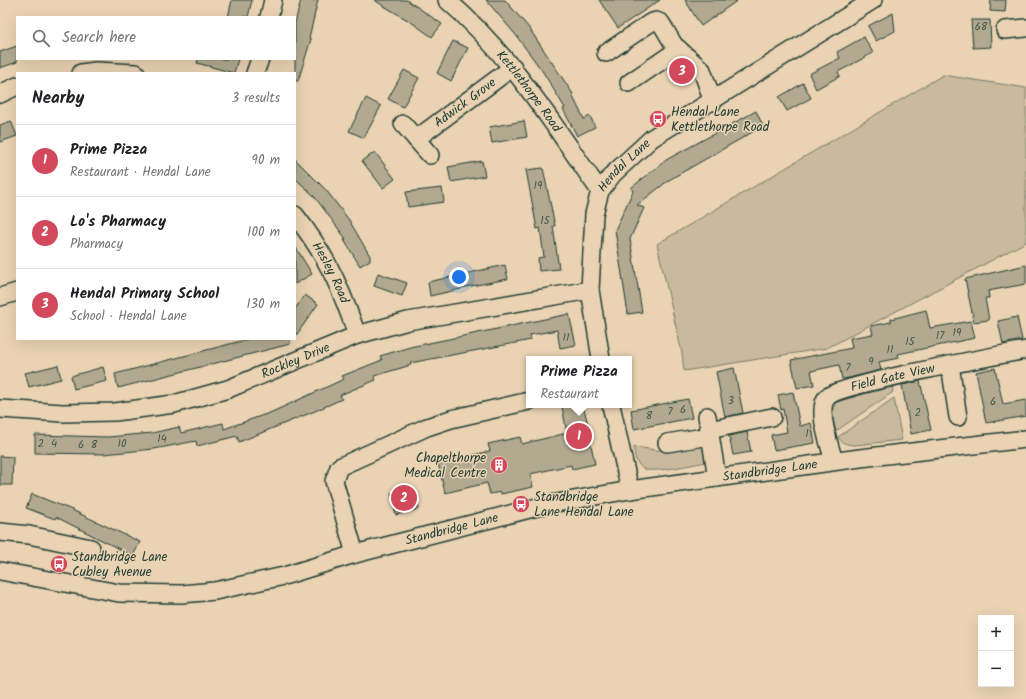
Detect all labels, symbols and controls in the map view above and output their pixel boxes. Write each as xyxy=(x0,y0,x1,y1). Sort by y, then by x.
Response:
search box xyxy=(16,16,296,60)
house number: 68 xyxy=(975,18,988,36)
text: Search here xyxy=(62,26,136,50)
icon: search xyxy=(30,27,52,49)
street label: Kettlethorpe Road xyxy=(491,46,567,137)
pin: 3 xyxy=(669,56,695,86)
street label: Adwick Grove xyxy=(429,72,501,133)
text: Nearby xyxy=(32,85,84,112)
text: 3 results xyxy=(232,88,280,109)
place label: Hendal Lane Kettlethorpe Road xyxy=(671,102,770,138)
bus stop icon: Hendal Lane Kettlethorpe Road xyxy=(648,109,668,129)
street label: Hendal Lane xyxy=(592,134,656,197)
text: Prime Pizza xyxy=(70,138,147,162)
text: 1 xyxy=(43,150,47,171)
text: 90 m xyxy=(252,150,280,171)
text: Restaurant · Hendal Lane xyxy=(70,162,211,183)
house number: 19 xyxy=(534,177,543,195)
text: Lo's Pharmacy xyxy=(70,210,166,234)
house number: 15 xyxy=(540,212,551,230)
text: 2 xyxy=(41,222,49,243)
text: 100 m xyxy=(247,222,280,243)
text: Pharmacy xyxy=(70,234,123,255)
street label: Hesley Road xyxy=(306,238,355,307)
your location xyxy=(449,267,469,287)
text: Hendal Primary School xyxy=(70,282,219,306)
text: 3 xyxy=(41,294,49,315)
text: 130 m xyxy=(246,294,280,315)
text: School · Hendal Lane xyxy=(70,306,187,327)
house number: 19 xyxy=(953,324,962,342)
house number: 17 xyxy=(936,327,945,345)
house number: 11 xyxy=(563,329,569,347)
house number: 15 xyxy=(905,333,916,351)
street label: Rockley Drive xyxy=(258,337,333,384)
house number: 11 xyxy=(887,341,893,359)
house number: 9 xyxy=(868,353,874,371)
popup xyxy=(526,356,632,408)
street label: Field Gate View xyxy=(848,358,937,398)
house number: 7 xyxy=(845,359,851,377)
text: Prime Pizza xyxy=(540,360,618,384)
text: Restaurant xyxy=(540,384,599,405)
house number: 3 xyxy=(728,392,734,410)
house number: 6 xyxy=(990,393,996,411)
house number: 6 xyxy=(680,401,686,419)
house number: 7 xyxy=(667,403,673,421)
house number: 2 xyxy=(915,404,921,422)
house number: 8 xyxy=(646,407,653,425)
pin: 1 xyxy=(566,421,592,451)
house number: 1 xyxy=(805,425,809,443)
house number: 14 xyxy=(157,430,167,448)
house number: 2 xyxy=(38,435,44,453)
house number: 4 xyxy=(51,435,57,453)
house number: 10 xyxy=(118,435,127,453)
house number: 6 xyxy=(78,436,84,454)
house number: 8 xyxy=(91,436,98,454)
place label: Chapelthorpe Medical Centre xyxy=(404,448,486,484)
street label: Standbridge Lane xyxy=(721,454,819,487)
building icon: Chapelthorpe Medical Centre xyxy=(489,455,509,475)
pin: 2 xyxy=(391,483,417,513)
place label: Standbridge Lane Hendal Lane xyxy=(534,487,634,523)
bus stop icon: Standbridge Lane Hendal Lane xyxy=(511,494,531,514)
street label: Standbridge Lane xyxy=(403,507,501,551)
place label: Standbridge Lane Cubley Avenue xyxy=(72,547,168,583)
bus stop icon: Standbridge Lane Cubley Avenue xyxy=(49,554,69,574)
map controls xyxy=(978,615,1014,687)
button: + xyxy=(978,615,1014,651)
button: − xyxy=(978,651,1014,687)

